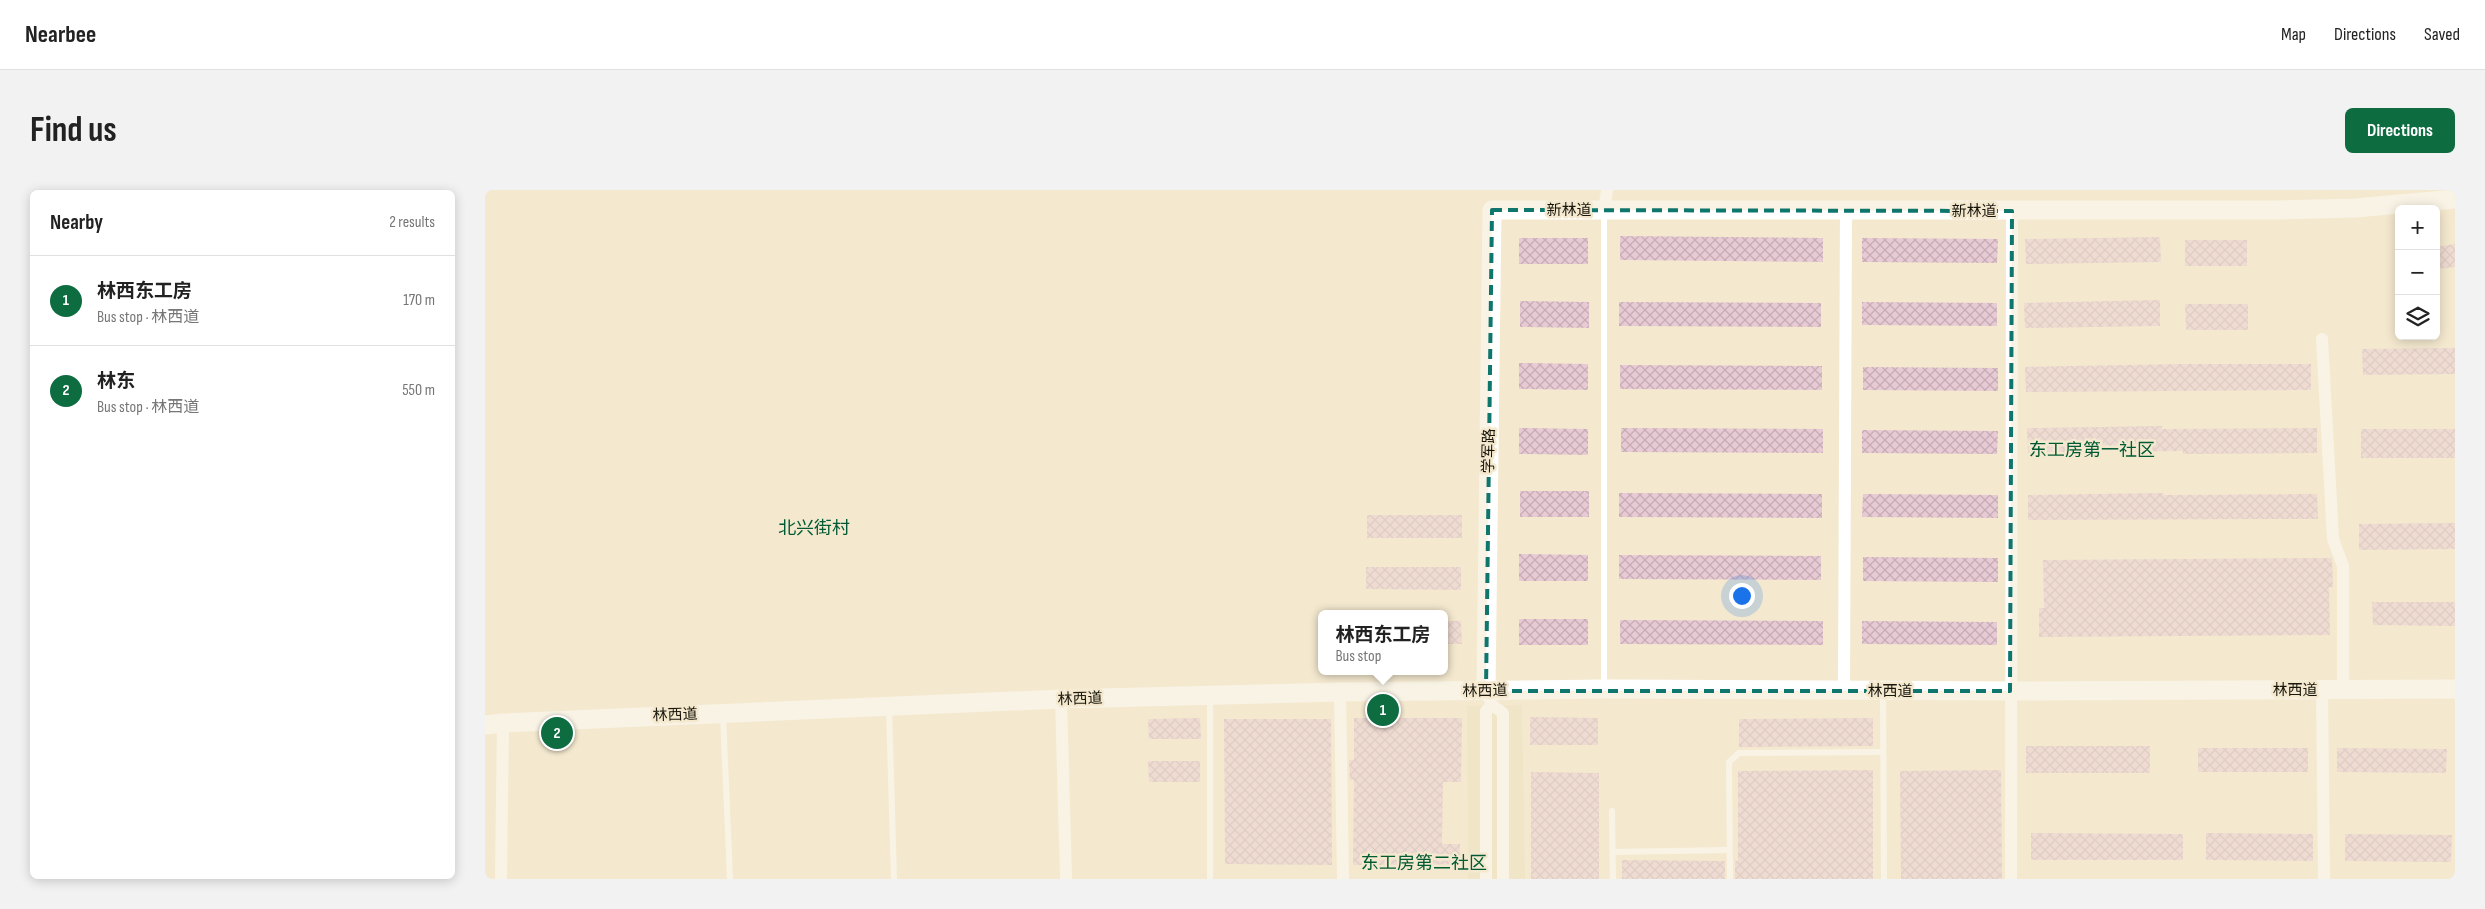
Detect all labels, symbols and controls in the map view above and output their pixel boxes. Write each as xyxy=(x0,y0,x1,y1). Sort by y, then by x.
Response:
text: Nearbee xyxy=(25,20,96,49)
text: Map xyxy=(2281,24,2306,45)
text: Directions xyxy=(2334,24,2396,45)
text: Saved xyxy=(2424,24,2460,45)
button: Directions xyxy=(2345,108,2455,153)
text: Find us xyxy=(30,109,117,152)
street label: 新林道 xyxy=(1546,201,1592,220)
street label: 新林道 xyxy=(1951,202,1997,221)
map controls xyxy=(2395,205,2440,340)
button: + xyxy=(2395,205,2440,250)
text: Nearby xyxy=(50,210,103,235)
text: 2 results xyxy=(389,213,435,232)
button: − xyxy=(2395,250,2440,295)
text: 林西东工房 xyxy=(97,280,192,303)
text: 1 xyxy=(63,291,69,310)
text: 170 m xyxy=(403,291,435,310)
button: layers xyxy=(2395,295,2440,340)
text: Bus stop · 林西道 xyxy=(97,308,199,327)
text: 林东 xyxy=(97,370,135,393)
text: 2 xyxy=(62,381,70,400)
text: 550 m xyxy=(402,381,435,400)
text: Bus stop · 林西道 xyxy=(97,398,199,417)
street label: 学军路 xyxy=(1479,428,1499,474)
district label: 东工房第一社区 xyxy=(2029,440,2155,461)
district label: 北兴街村 xyxy=(778,518,850,539)
your location xyxy=(1729,583,1755,609)
popup xyxy=(1318,610,1448,675)
text: 林西东工房 xyxy=(1335,624,1431,647)
text: Bus stop xyxy=(1335,647,1381,666)
street label: 林西道 xyxy=(1462,681,1508,701)
street label: 林西道 xyxy=(2272,681,2318,700)
street label: 林西道 xyxy=(1867,682,1913,701)
street label: 林西道 xyxy=(1057,689,1103,709)
pin: 1 xyxy=(1367,691,1399,729)
street label: 林西道 xyxy=(652,705,698,725)
pin: 2 xyxy=(541,714,573,752)
district label: 东工房第二社区 xyxy=(1361,853,1487,874)

